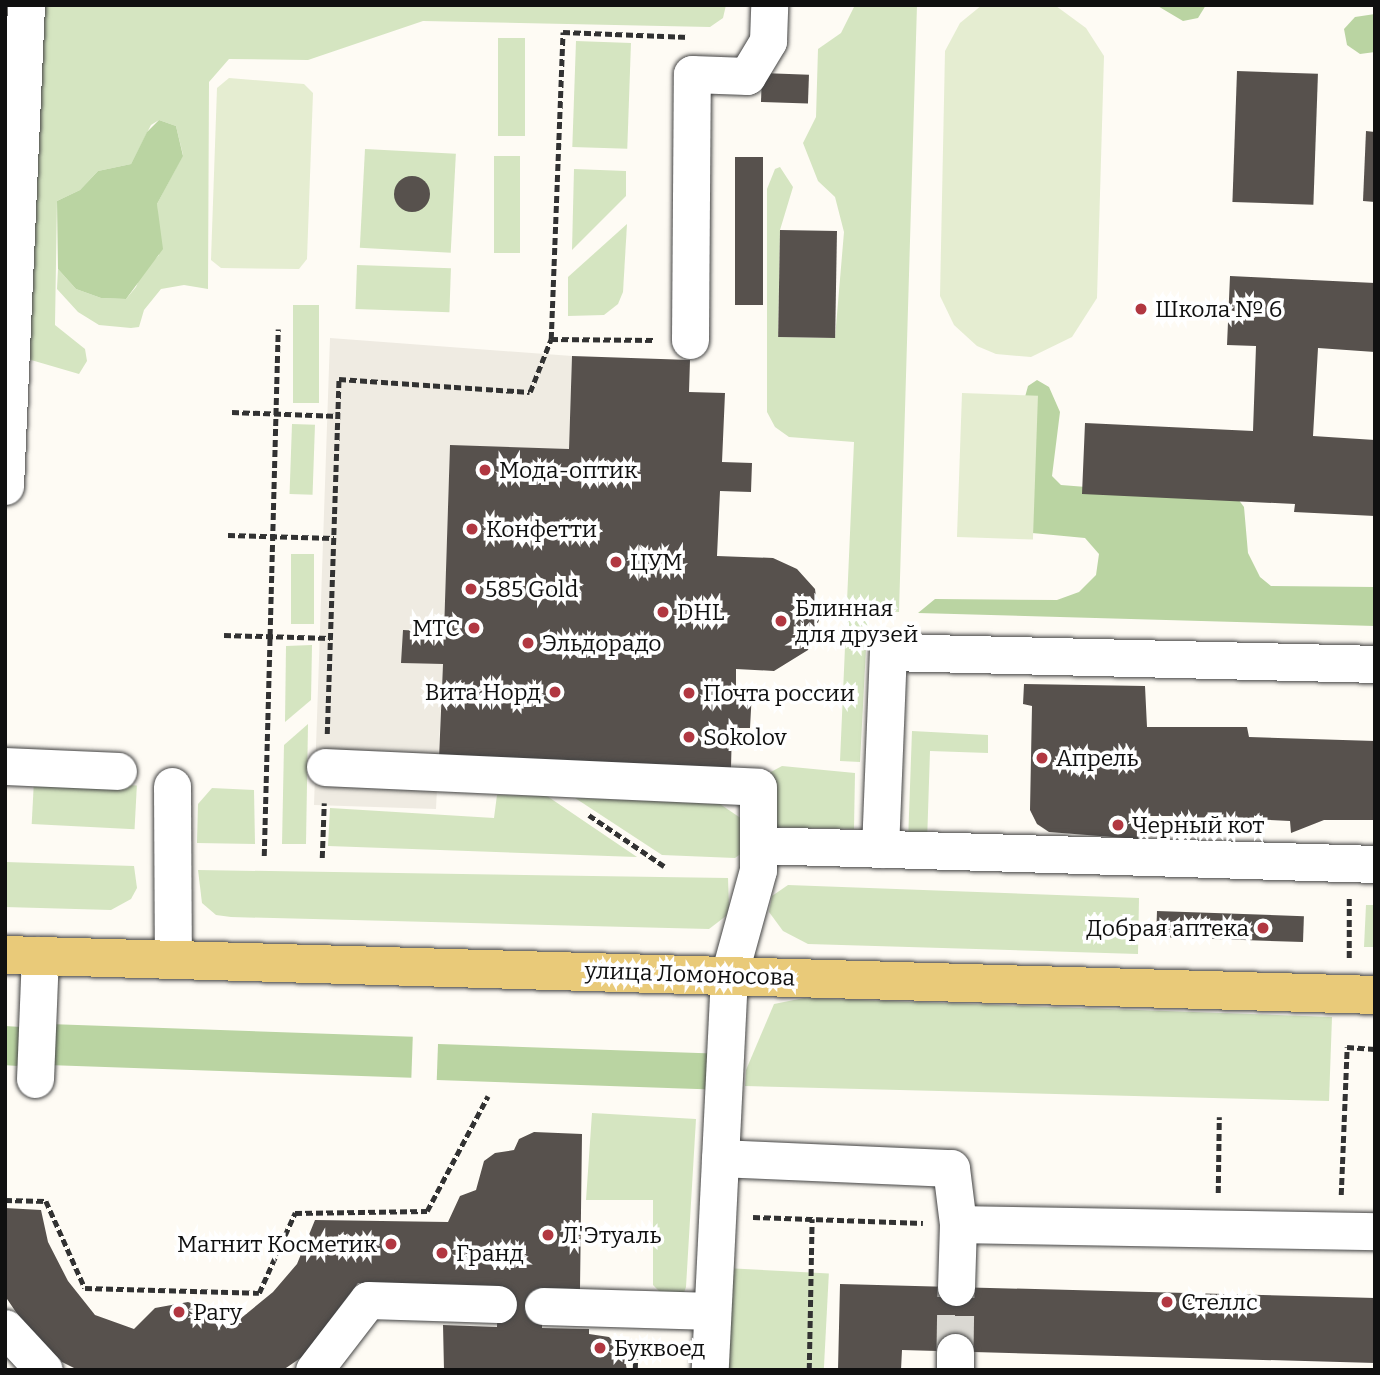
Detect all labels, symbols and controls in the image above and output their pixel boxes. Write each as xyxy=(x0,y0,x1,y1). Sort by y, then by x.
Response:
place label: Школа № 6 xyxy=(1155,295,1282,323)
marker: Школа № 6 xyxy=(1133,301,1149,317)
place label: Мода-оптик xyxy=(499,456,638,484)
marker: Мода-оптик xyxy=(477,462,493,478)
place label: Конфетти xyxy=(486,515,597,543)
marker: Конфетти xyxy=(464,521,480,537)
place label: ЦУМ xyxy=(630,548,683,576)
marker: ЦУМ xyxy=(608,554,624,570)
place label: 585 Gold xyxy=(485,575,578,603)
marker: 585 Gold xyxy=(463,581,479,597)
place label: Блинная для друзей xyxy=(795,594,918,648)
place label: DHL xyxy=(677,598,725,626)
marker: DHL xyxy=(655,604,671,620)
marker: Блинная для друзей xyxy=(773,613,789,629)
place label: МТС xyxy=(412,614,460,642)
marker: МТС xyxy=(466,620,482,636)
place label: Эльдорадо xyxy=(542,629,662,657)
marker: Эльдорадо xyxy=(520,635,536,651)
place label: Вита Норд xyxy=(425,678,541,706)
place label: Почта россии xyxy=(703,679,855,707)
marker: Вита Норд xyxy=(547,684,563,700)
marker: Почта россии xyxy=(681,685,697,701)
place label: Sokolov xyxy=(703,723,787,751)
marker: Sokolov xyxy=(681,729,697,745)
place label: Апрель xyxy=(1056,744,1138,772)
marker: Апрель xyxy=(1034,750,1050,766)
place label: Черный кот xyxy=(1132,811,1264,839)
marker: Черный кот xyxy=(1110,817,1126,833)
place label: Добрая аптека xyxy=(1086,914,1249,942)
marker: Добрая аптека xyxy=(1255,920,1271,936)
street label: улица Ломоносова xyxy=(584,957,796,991)
place label: Л'Этуаль xyxy=(562,1221,661,1249)
marker: Л'Этуаль xyxy=(540,1227,556,1243)
place label: Магнит Косметик xyxy=(177,1230,377,1258)
marker: Магнит Косметик xyxy=(383,1236,399,1252)
place label: Гранд xyxy=(456,1239,524,1267)
marker: Гранд xyxy=(434,1245,450,1261)
place label: Стеллс xyxy=(1181,1288,1258,1316)
marker: Стеллс xyxy=(1159,1294,1175,1310)
place label: Рагу xyxy=(193,1298,242,1326)
marker: Рагу xyxy=(171,1304,187,1320)
place label: Буквоед xyxy=(614,1334,705,1362)
marker: Буквоед xyxy=(592,1340,608,1356)

